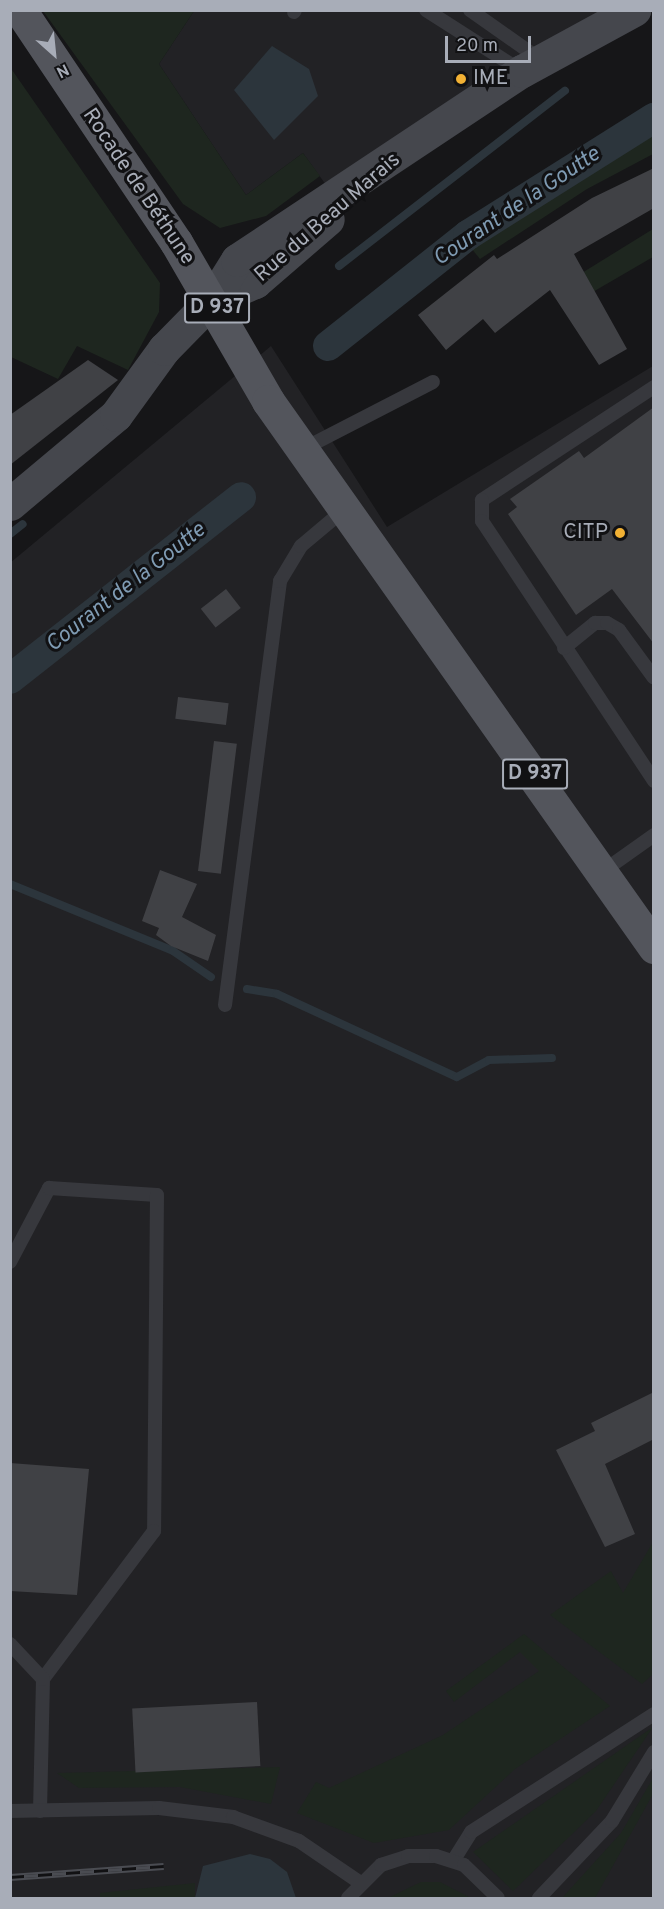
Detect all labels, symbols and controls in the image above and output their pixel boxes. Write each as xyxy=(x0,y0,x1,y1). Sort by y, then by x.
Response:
north arrow xyxy=(24,24,84,84)
scale bar xyxy=(448,24,534,62)
text: 20 m xyxy=(456,35,498,58)
text: N xyxy=(53,59,72,82)
place label: IME xyxy=(473,66,508,92)
marker: IME xyxy=(454,72,468,86)
street label: Rocade de Béthune xyxy=(76,104,200,270)
water label: Courant de la Goutte xyxy=(429,141,605,273)
street label: Rue du Beau Marais xyxy=(250,148,406,288)
road number: D 937 xyxy=(184,291,250,325)
water label: Courant de la Goutte xyxy=(41,518,211,658)
place label: CITP xyxy=(563,520,608,546)
marker: CITP xyxy=(613,526,627,540)
road number: D 937 xyxy=(502,757,568,791)

